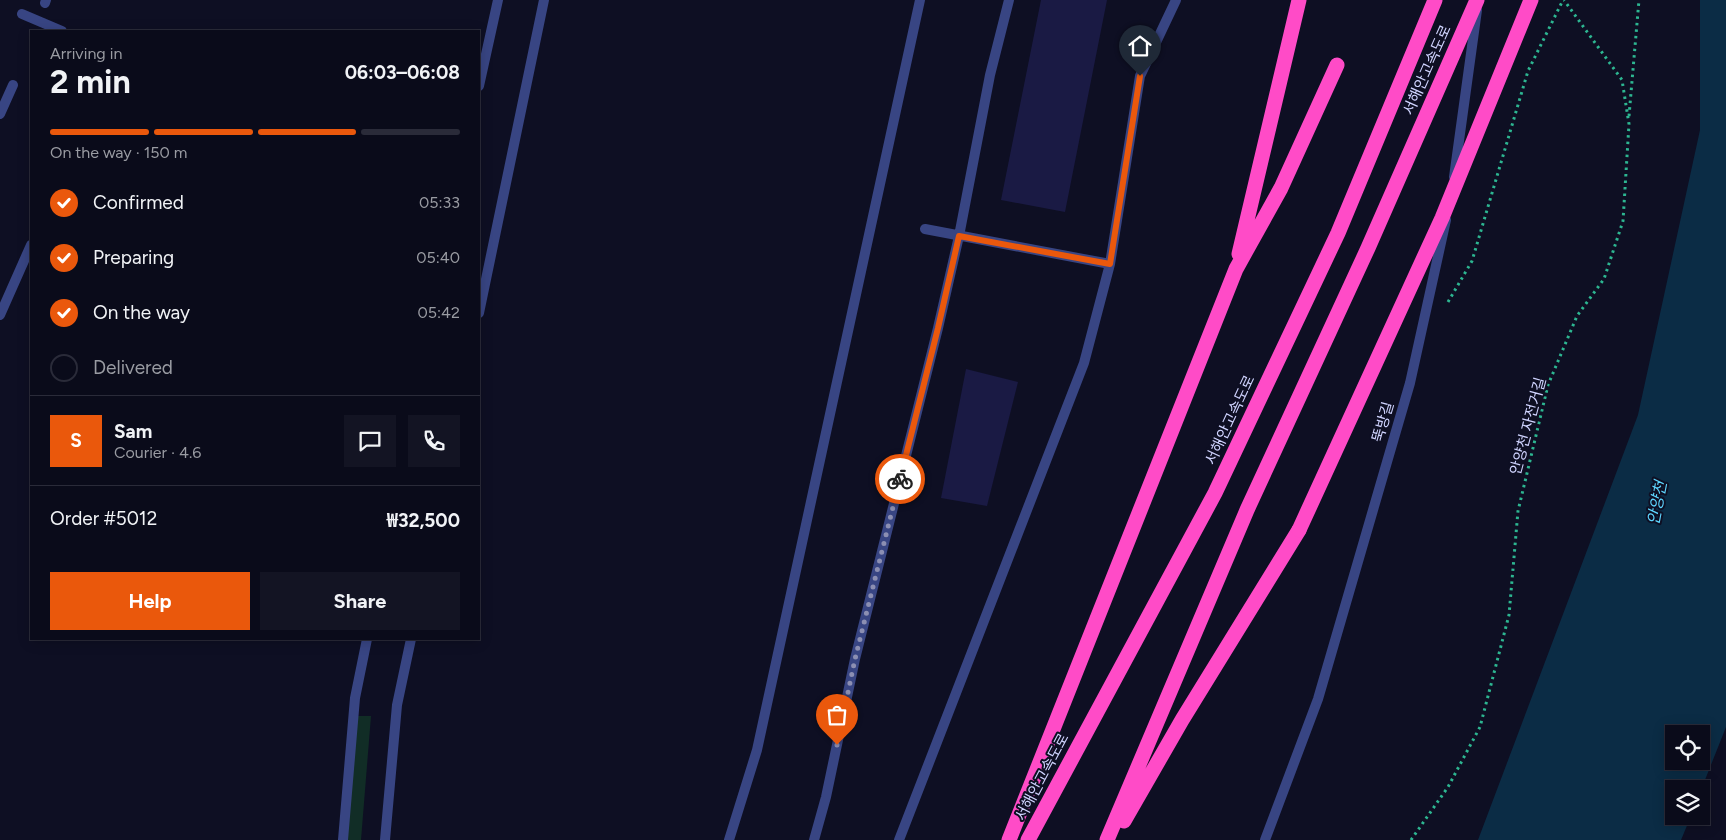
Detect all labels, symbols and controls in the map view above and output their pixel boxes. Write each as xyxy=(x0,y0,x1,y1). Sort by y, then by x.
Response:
street label: 서해안고속도로 xyxy=(1399,22,1455,118)
pin xyxy=(1119,25,1161,76)
icon: home xyxy=(1126,32,1154,60)
text: Arriving in xyxy=(50,44,122,63)
text: 06:03–06:08 xyxy=(345,61,460,84)
text: 2 min xyxy=(50,63,131,101)
text: On the way · 150 m xyxy=(50,143,187,162)
icon: check xyxy=(50,189,78,217)
text: Confirmed xyxy=(93,191,184,214)
text: 05:33 xyxy=(419,193,460,212)
icon: check xyxy=(50,244,78,272)
text: Preparing xyxy=(93,246,174,269)
text: 05:40 xyxy=(416,248,460,267)
icon: check xyxy=(50,299,78,327)
text: On the way xyxy=(93,301,190,324)
text: 05:42 xyxy=(418,303,460,322)
text: Delivered xyxy=(93,356,173,379)
street label: 서해안고속도로 xyxy=(1201,372,1259,468)
street label: 안양천 자전거길 xyxy=(1506,375,1550,477)
street label: 뚝방길 xyxy=(1369,400,1397,444)
button: chat xyxy=(344,415,396,467)
button: phone xyxy=(408,415,460,467)
text: Sam xyxy=(114,420,152,443)
text: S xyxy=(70,429,82,452)
text: Courier · 4.6 xyxy=(114,443,201,462)
courier xyxy=(875,454,925,504)
icon: bike xyxy=(886,465,914,493)
water label: 안양천 xyxy=(1643,477,1671,526)
text: Order #5012 xyxy=(50,507,157,530)
text: ₩32,500 xyxy=(387,509,460,532)
button: Help xyxy=(50,572,250,630)
button: Share xyxy=(260,572,460,630)
pin xyxy=(816,694,858,745)
icon: bag xyxy=(823,701,851,729)
map controls xyxy=(1665,725,1710,825)
button: locate xyxy=(1665,725,1710,770)
street label: 서해안고속도로 xyxy=(1011,730,1073,824)
button: layers xyxy=(1665,780,1710,825)

